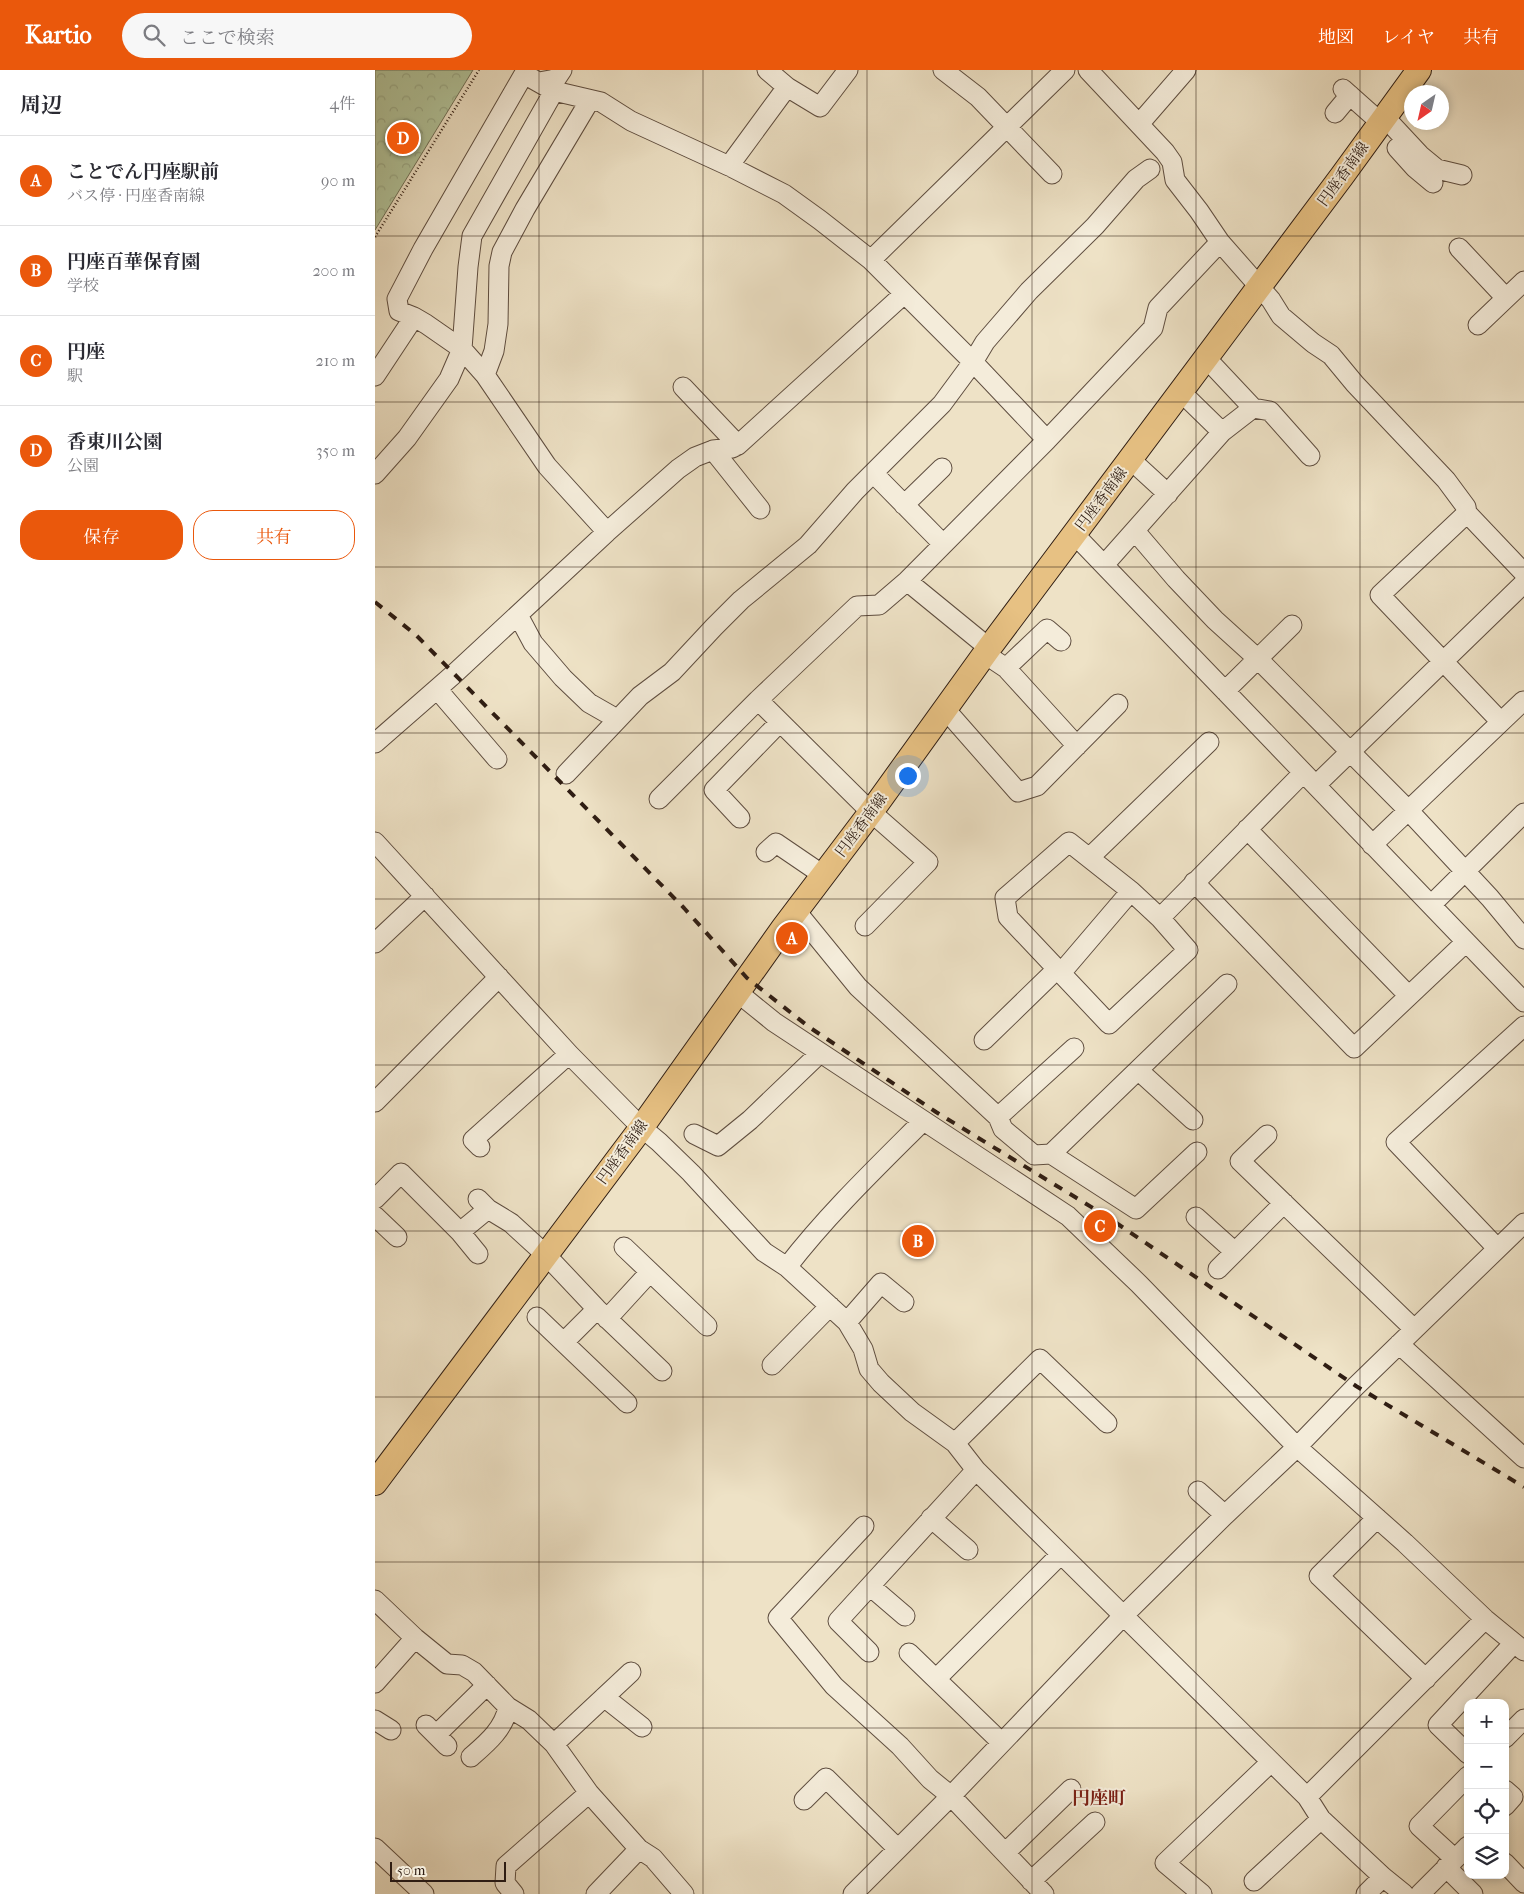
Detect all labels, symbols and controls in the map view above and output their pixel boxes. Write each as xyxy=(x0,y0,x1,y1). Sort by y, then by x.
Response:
search box xyxy=(122,13,472,58)
text: Kartio xyxy=(25,21,92,49)
icon: search xyxy=(140,21,168,49)
text: ここで検索 xyxy=(180,27,275,49)
text: 地図 xyxy=(1318,27,1354,48)
text: レイヤ xyxy=(1382,27,1435,48)
text: 共有 xyxy=(1463,27,1499,48)
north arrow xyxy=(1404,85,1449,130)
text: 周辺 xyxy=(20,93,62,117)
text: 4件 xyxy=(330,94,355,113)
pin: D xyxy=(387,119,419,157)
street label: 円座香南線 xyxy=(1314,138,1372,210)
text: ことでん円座駅前 xyxy=(67,161,219,183)
text: A xyxy=(31,171,41,190)
text: 90 m xyxy=(321,171,355,190)
text: バス停 · 円座香南線 xyxy=(67,186,205,205)
text: 円座百華保育園 xyxy=(67,251,200,273)
text: B xyxy=(31,261,41,280)
text: 200 m xyxy=(312,261,355,280)
text: 学校 xyxy=(67,276,99,295)
text: 円座 xyxy=(67,341,105,363)
text: C xyxy=(31,351,41,370)
text: 210 m xyxy=(316,351,355,370)
text: 駅 xyxy=(67,366,83,385)
text: 香東川公園 xyxy=(67,431,162,453)
text: D xyxy=(30,441,42,460)
text: 350 m xyxy=(316,441,355,460)
text: 公園 xyxy=(67,456,99,475)
street label: 円座香南線 xyxy=(1071,464,1131,534)
button: 保存 xyxy=(20,510,183,560)
button: 共有 xyxy=(193,510,355,560)
your location xyxy=(895,763,921,789)
street label: 円座香南線 xyxy=(831,790,891,860)
pin: A xyxy=(776,919,808,957)
street label: 円座香南線 xyxy=(593,1116,651,1188)
pin: C xyxy=(1084,1207,1116,1245)
pin: B xyxy=(902,1222,934,1260)
map controls xyxy=(1464,1699,1509,1879)
button: + xyxy=(1464,1699,1509,1744)
button: − xyxy=(1464,1744,1509,1789)
district label: 円座町 xyxy=(1072,1788,1126,1809)
button: locate xyxy=(1464,1789,1509,1834)
button: layers xyxy=(1464,1834,1509,1879)
scale bar xyxy=(390,1859,506,1882)
text: 50 m xyxy=(397,1862,425,1879)

